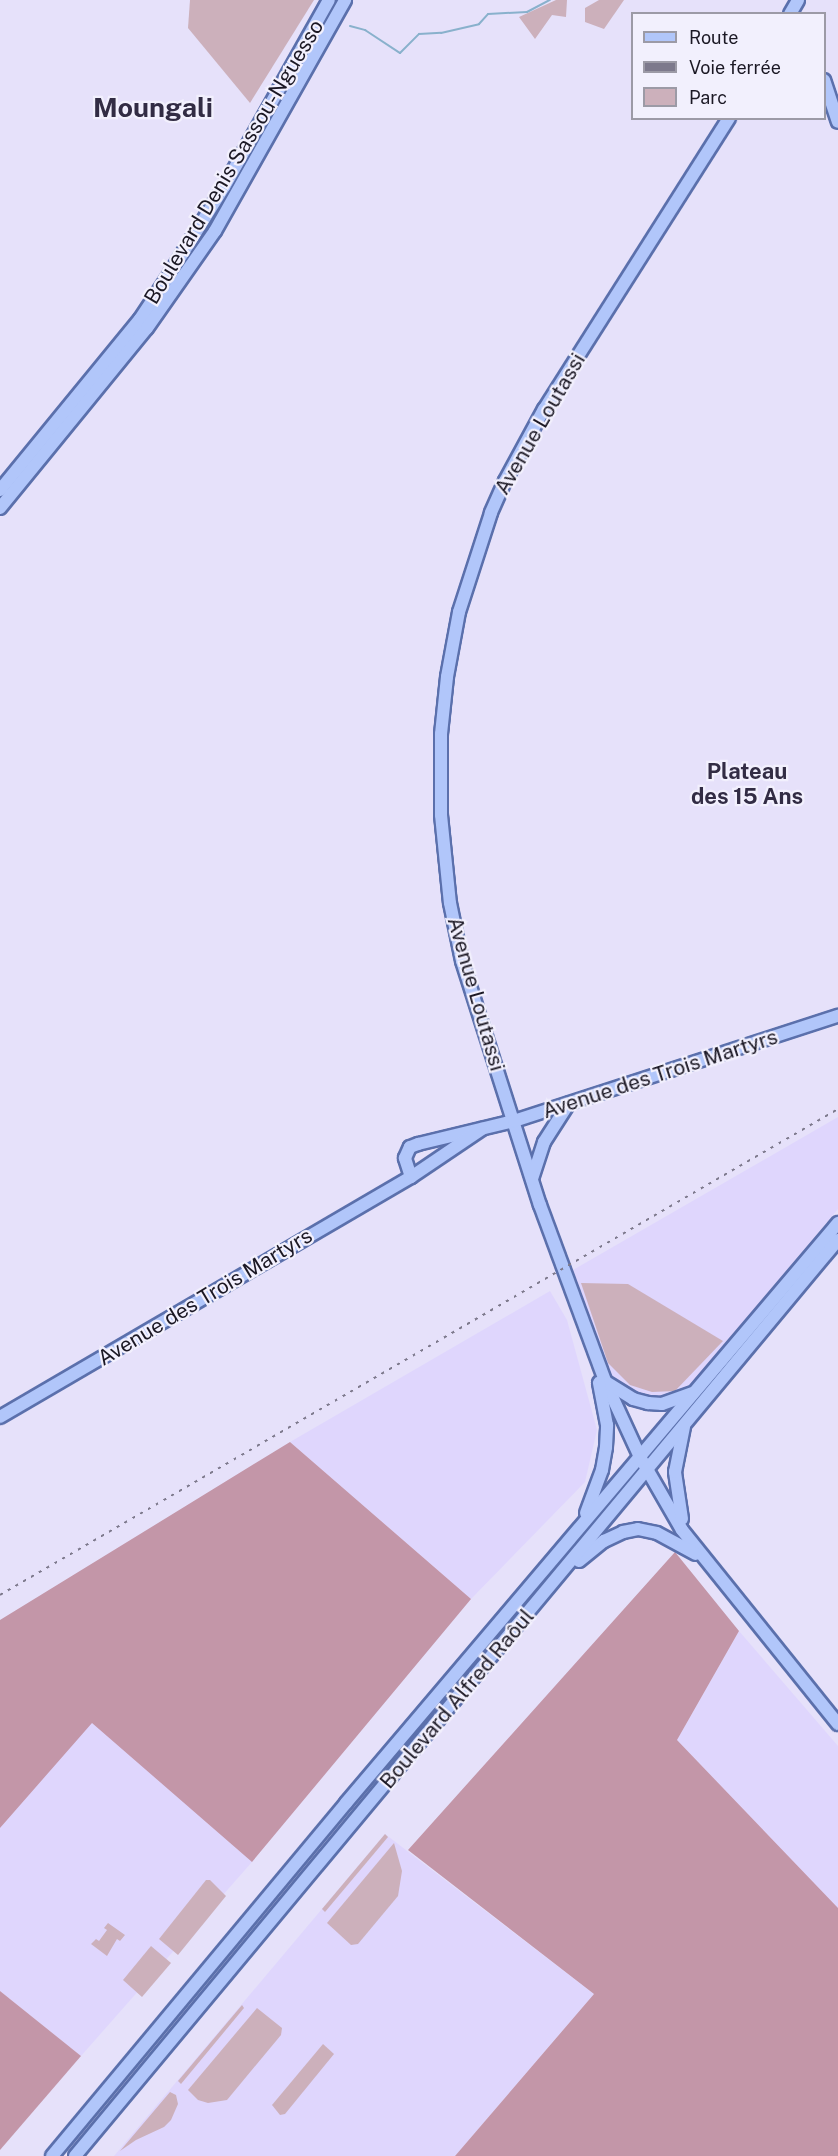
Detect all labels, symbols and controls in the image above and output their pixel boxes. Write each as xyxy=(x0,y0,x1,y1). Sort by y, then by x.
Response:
legend xyxy=(631,12,826,120)
street label: Boulevard Denis Sassou-Nguesso xyxy=(139,15,329,309)
text: Route xyxy=(689,27,738,48)
text: Voie ferrée xyxy=(689,57,781,78)
text: Parc xyxy=(689,87,727,108)
district label: Moungali xyxy=(93,92,213,124)
street label: Avenue Loutassi xyxy=(489,349,591,499)
district label: Plateau des 15 Ans xyxy=(691,758,803,810)
street label: Avenue Loutassi xyxy=(442,914,510,1074)
street label: Avenue des Trois Martyrs xyxy=(539,1024,781,1124)
street label: Avenue des Trois Martyrs xyxy=(93,1223,317,1371)
street label: Boulevard Alfred Raôul xyxy=(375,1604,539,1794)

